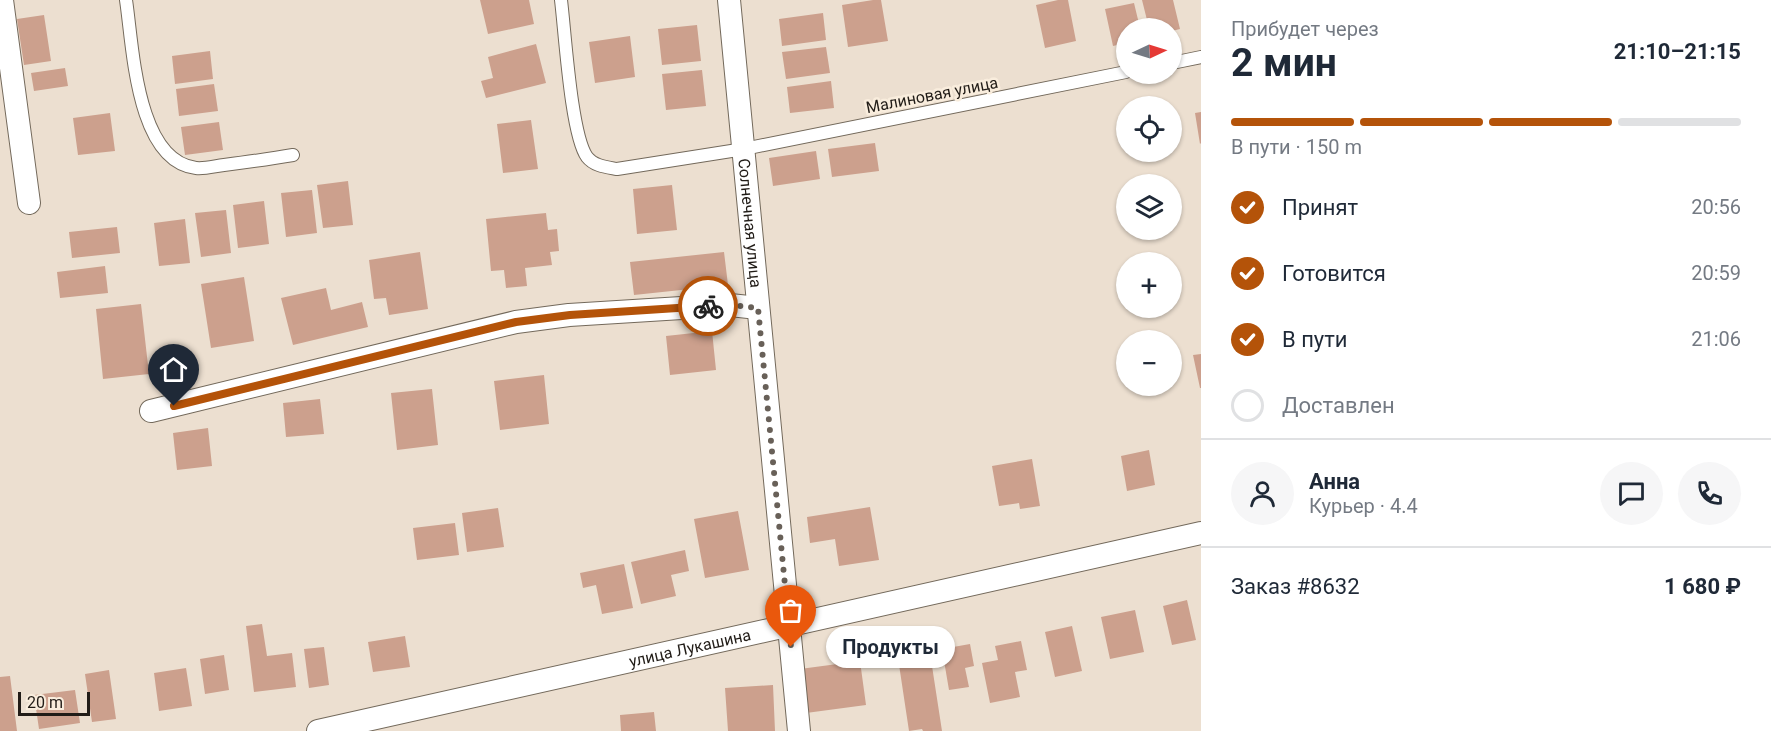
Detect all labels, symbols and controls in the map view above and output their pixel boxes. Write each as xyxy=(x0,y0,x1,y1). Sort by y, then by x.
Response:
text: Прибудет через xyxy=(1231,17,1379,41)
north arrow xyxy=(1116,18,1182,84)
map controls xyxy=(1116,18,1182,396)
text: 21:10–21:15 xyxy=(1614,39,1741,64)
text: 2 мин xyxy=(1231,40,1337,86)
street label: Малиновая улица xyxy=(864,73,1000,117)
button: locate xyxy=(1116,96,1182,162)
text: В пути · 150 m xyxy=(1231,135,1362,159)
street label: Солнечная улица xyxy=(735,158,766,288)
button: layers xyxy=(1116,174,1182,240)
icon: check xyxy=(1231,191,1264,224)
text: Принят xyxy=(1282,195,1358,220)
text: 20:56 xyxy=(1691,195,1741,219)
button: + xyxy=(1116,252,1182,318)
icon: check xyxy=(1231,257,1264,290)
text: Готовится xyxy=(1282,261,1386,286)
text: 20:59 xyxy=(1691,261,1741,285)
courier xyxy=(678,276,738,336)
icon: bike xyxy=(692,290,725,323)
icon: check xyxy=(1231,323,1264,356)
text: В пути xyxy=(1282,327,1348,352)
text: 21:06 xyxy=(1691,327,1741,351)
button: − xyxy=(1116,330,1182,396)
pin xyxy=(148,344,199,406)
icon: home xyxy=(157,353,190,386)
text: Доставлен xyxy=(1282,393,1395,418)
button: person xyxy=(1231,462,1294,525)
button: chat xyxy=(1600,462,1663,525)
button: phone xyxy=(1678,462,1741,525)
text: Анна xyxy=(1309,469,1360,494)
text: Курьер · 4.4 xyxy=(1309,494,1418,518)
text: Заказ #8632 xyxy=(1231,574,1360,599)
text: 1 680 ₽ xyxy=(1664,574,1741,599)
pin xyxy=(765,585,816,647)
icon: bag xyxy=(774,594,807,627)
street label: улица Лукашина xyxy=(627,625,752,671)
callout: Продукты xyxy=(827,626,956,668)
text: Продукты xyxy=(842,635,939,659)
scale bar xyxy=(18,689,90,716)
text: 20 m xyxy=(27,693,63,712)

